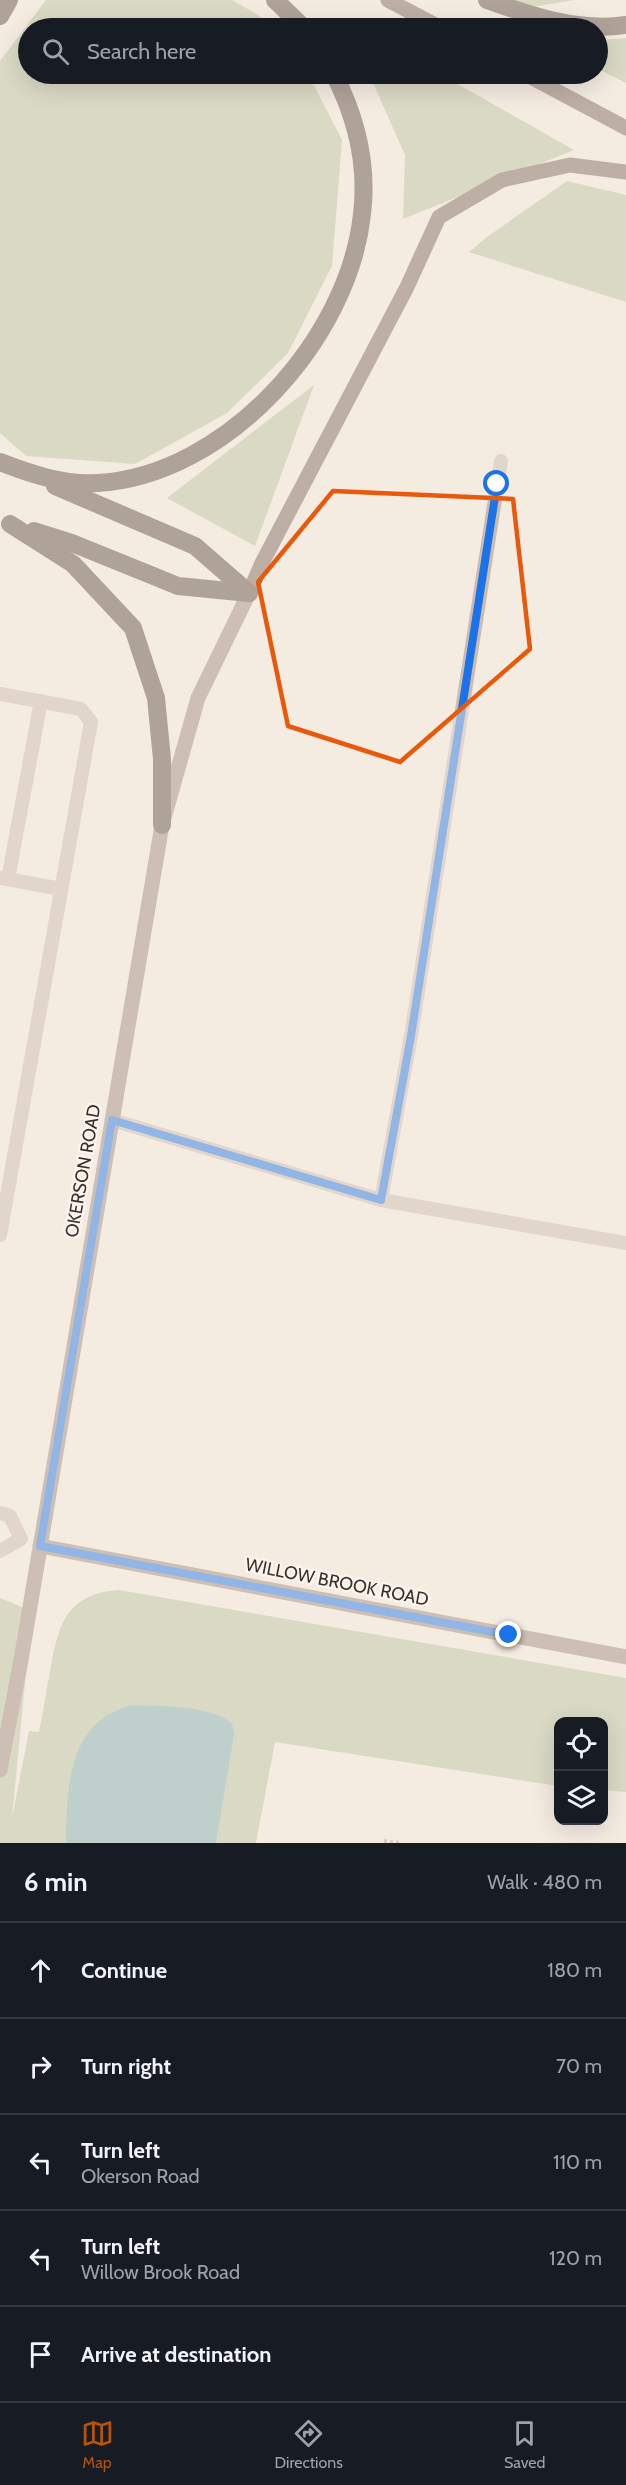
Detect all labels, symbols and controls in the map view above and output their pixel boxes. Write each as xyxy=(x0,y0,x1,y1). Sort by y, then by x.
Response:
search box xyxy=(18,18,608,84)
icon: search xyxy=(39,35,72,68)
text: Search here xyxy=(87,38,196,65)
route start xyxy=(483,470,509,496)
street label: OKERSON ROAD xyxy=(60,1103,106,1239)
street label: WILLOW BROOK ROAD xyxy=(243,1553,431,1611)
route end xyxy=(495,1621,521,1647)
map controls xyxy=(554,1717,608,1825)
button: locate xyxy=(554,1717,608,1771)
button: layers xyxy=(554,1771,608,1825)
text: 6 min xyxy=(24,1866,88,1898)
text: Walk · 480 m xyxy=(487,1870,602,1894)
icon: ahead xyxy=(24,1954,57,1987)
text: Continue xyxy=(81,1957,167,1984)
text: 180 m xyxy=(547,1958,602,1982)
icon: right xyxy=(24,2050,57,2083)
text: Turn right xyxy=(81,2053,171,2080)
text: 70 m xyxy=(556,2054,602,2078)
text: Turn left xyxy=(81,2137,160,2164)
icon: left xyxy=(24,2146,57,2179)
text: 110 m xyxy=(553,2150,602,2174)
text: Okerson Road xyxy=(81,2164,200,2188)
text: Turn left xyxy=(81,2233,160,2260)
icon: left xyxy=(24,2242,57,2275)
text: 120 m xyxy=(549,2246,602,2270)
text: Willow Brook Road xyxy=(81,2260,240,2284)
icon: arrive xyxy=(24,2338,57,2371)
text: Arrive at destination xyxy=(81,2341,271,2368)
tab: Map xyxy=(81,2417,114,2472)
tab: Directions xyxy=(275,2417,343,2472)
tab: Saved xyxy=(504,2417,545,2472)

